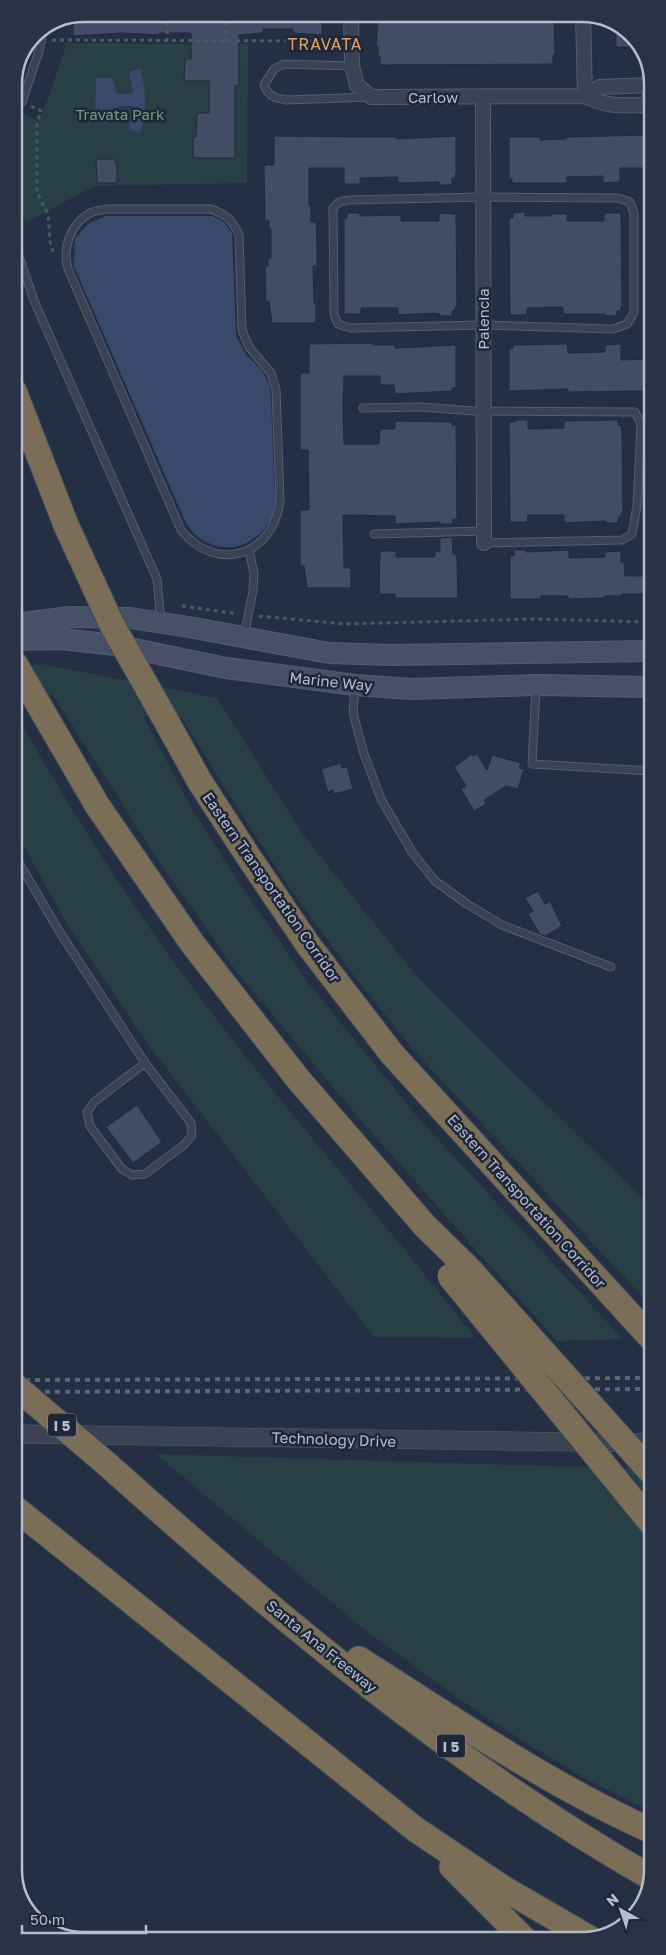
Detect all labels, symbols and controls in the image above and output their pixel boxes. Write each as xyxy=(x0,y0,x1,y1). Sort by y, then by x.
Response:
district label: TRAVATA xyxy=(287,34,363,54)
street label: Carlow xyxy=(408,88,458,106)
park label: Travata Park xyxy=(76,105,165,123)
street label: Palencia xyxy=(474,288,492,350)
street label: Marine Way xyxy=(289,668,374,694)
street label: Eastern Transportation Corridor xyxy=(199,788,345,986)
street label: Eastern Transportation Corridor xyxy=(444,1110,610,1292)
road number: I 5 xyxy=(48,1414,76,1436)
street label: Technology Drive xyxy=(271,1428,397,1450)
street label: Santa Ana Freeway xyxy=(263,1596,381,1697)
road number: I 5 xyxy=(437,1734,465,1758)
north arrow xyxy=(596,1885,646,1935)
text: N xyxy=(603,1890,622,1910)
scale bar xyxy=(22,1902,146,1934)
text: 50 m xyxy=(30,1910,65,1928)

